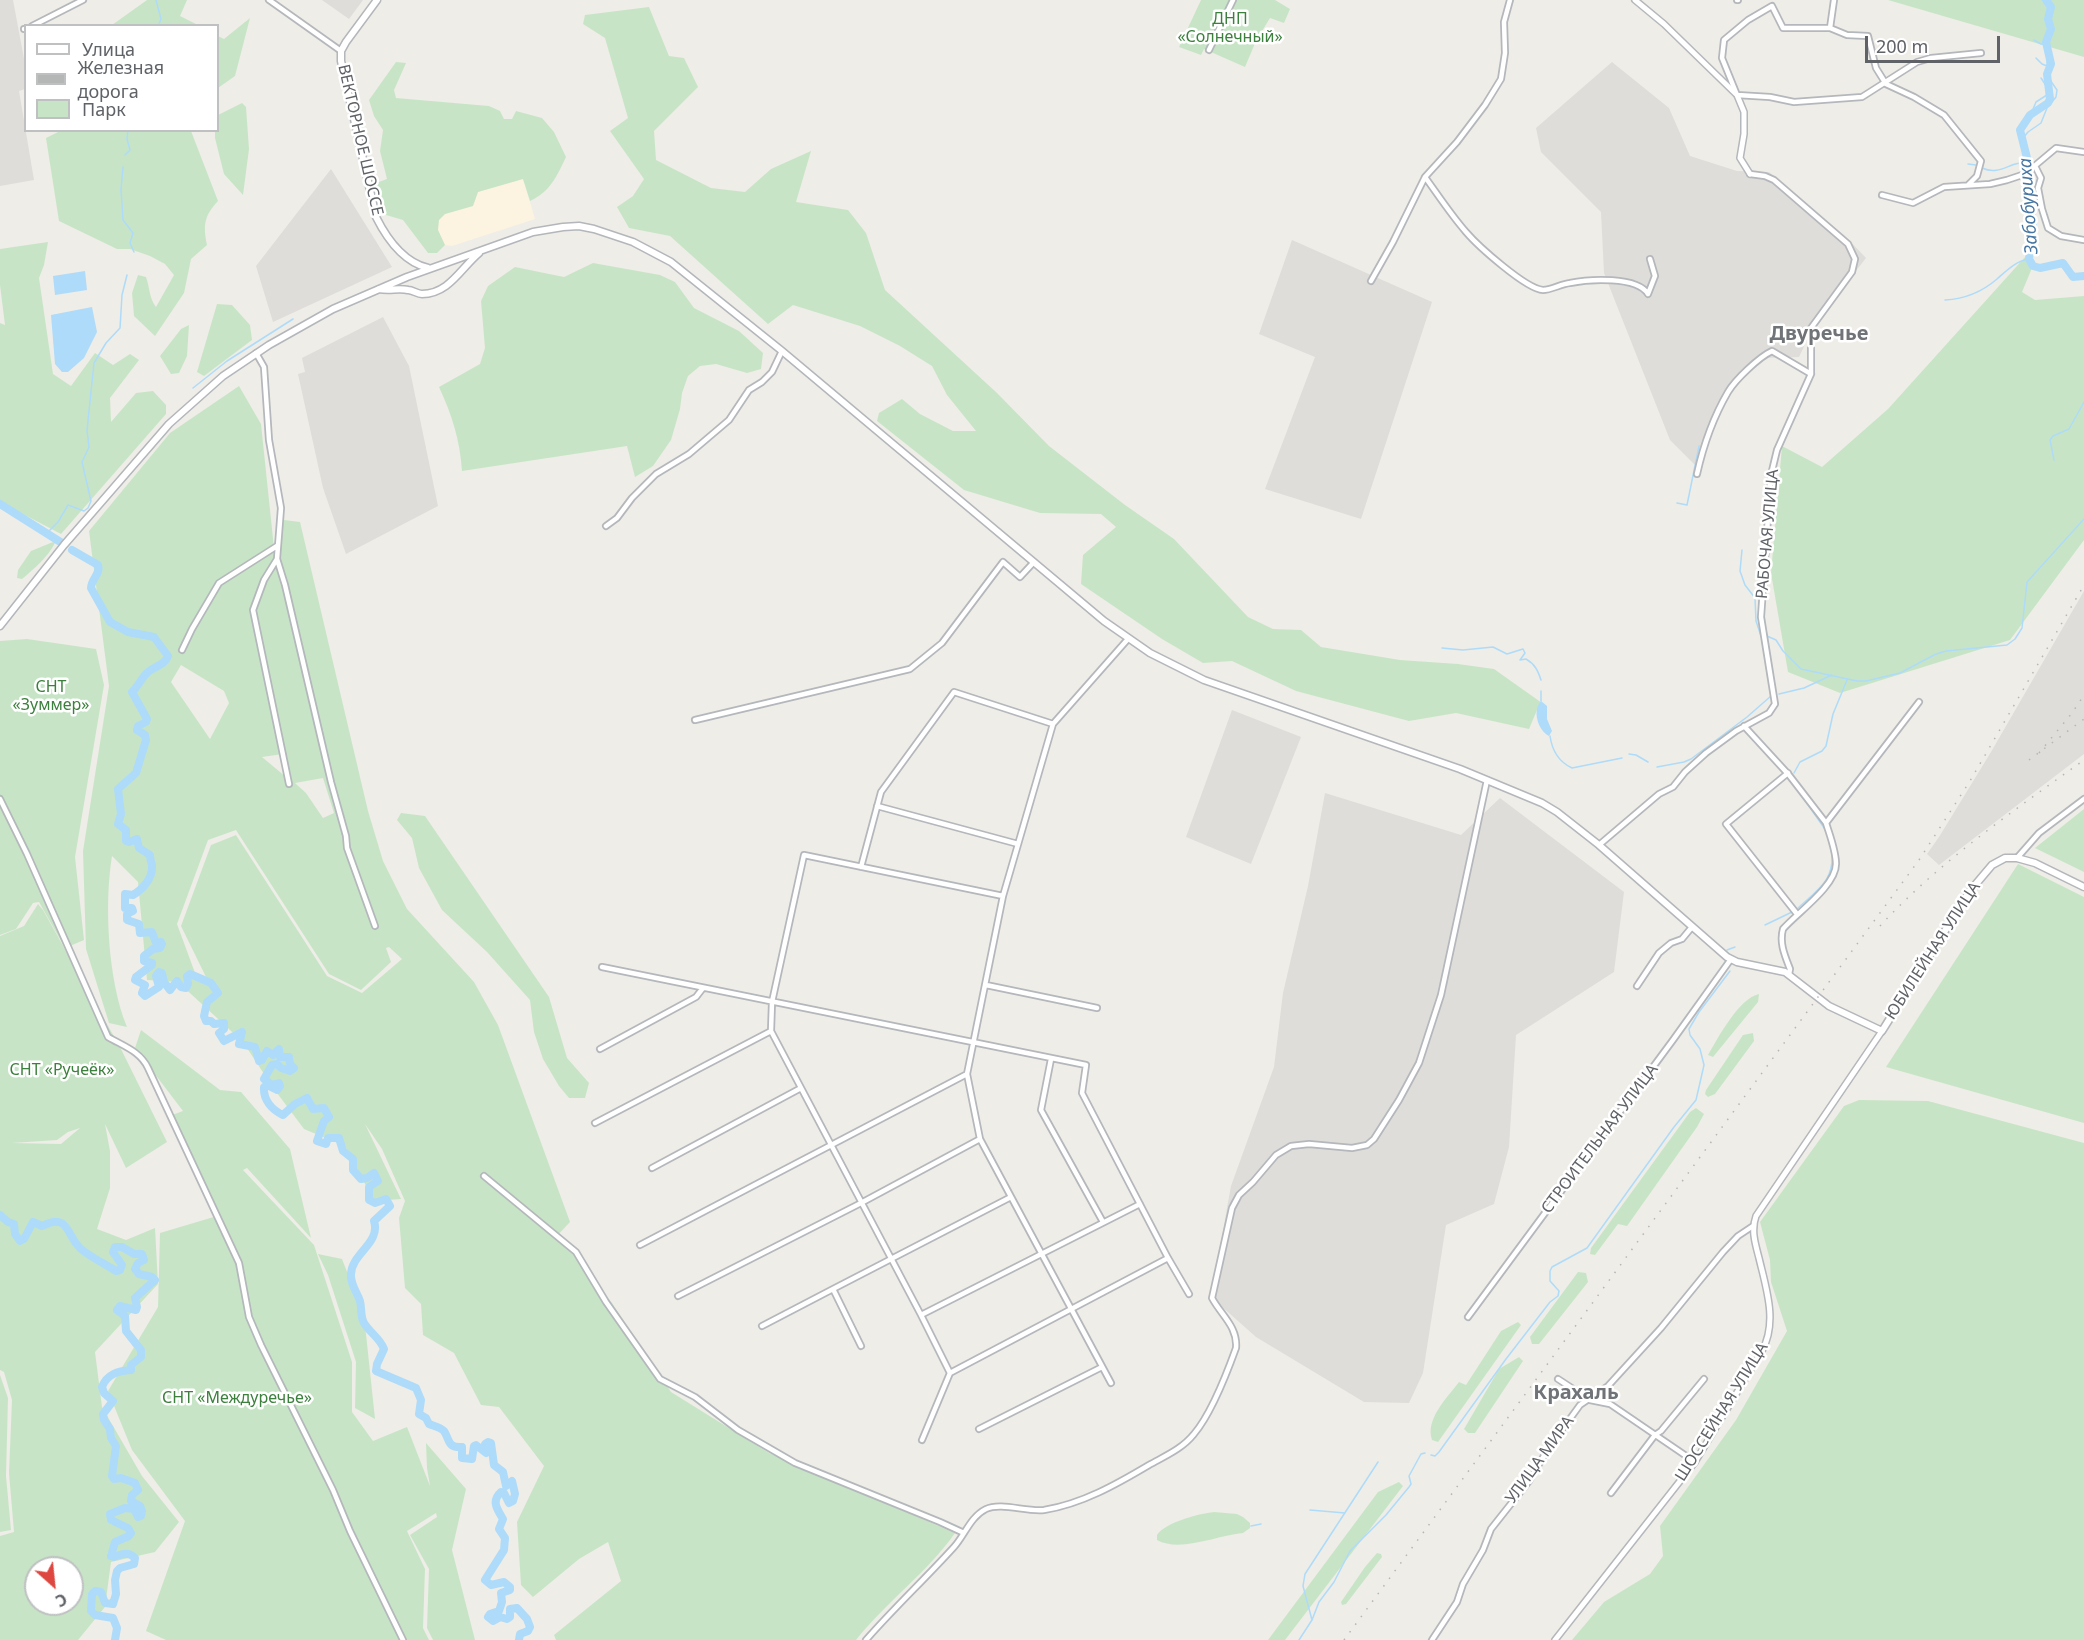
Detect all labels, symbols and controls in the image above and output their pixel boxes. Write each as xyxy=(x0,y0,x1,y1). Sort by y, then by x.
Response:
park label: ДНП «Солнечный» xyxy=(1177,9,1283,47)
legend xyxy=(24,24,219,132)
scale bar xyxy=(1868,24,2003,62)
text: 200 m xyxy=(1876,34,1928,58)
text: Улица xyxy=(82,37,135,61)
text: Железная дорога xyxy=(78,55,164,103)
street label: ВЕКТОРНОЕ ШОССЕ xyxy=(333,63,387,217)
text: Парк xyxy=(82,97,126,121)
water label: Забобуриха xyxy=(2015,157,2043,255)
district label: Двуречье xyxy=(1769,322,1869,346)
street label: РАБОЧАЯ УЛИЦА xyxy=(1753,468,1783,600)
park label: СНТ «Зуммер» xyxy=(13,677,89,715)
street label: ЮБИЛЕЙНАЯ УЛИЦА xyxy=(1881,879,1985,1023)
park label: СНТ «Ручеёк» xyxy=(10,1060,114,1080)
street label: СТРОИТЕЛЬНАЯ УЛИЦА xyxy=(1538,1061,1662,1217)
street label: ШОССЕЙНАЯ УЛИЦА xyxy=(1671,1339,1773,1485)
district label: Крахаль xyxy=(1533,1381,1619,1405)
park label: СНТ «Междуречье» xyxy=(162,1388,312,1408)
street label: УЛИЦА МИРА xyxy=(1502,1412,1578,1508)
north arrow xyxy=(24,1556,84,1616)
text: С xyxy=(52,1588,71,1612)

